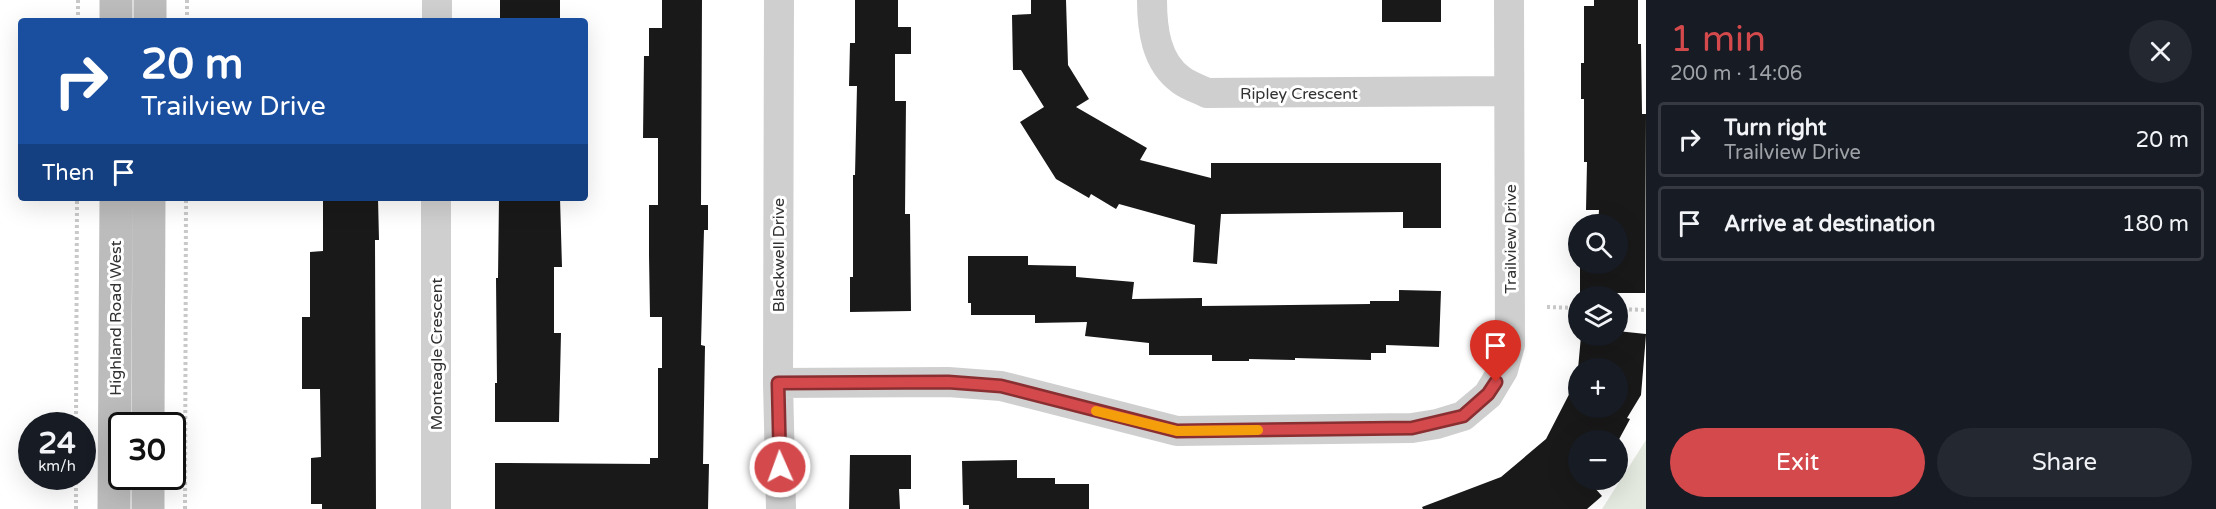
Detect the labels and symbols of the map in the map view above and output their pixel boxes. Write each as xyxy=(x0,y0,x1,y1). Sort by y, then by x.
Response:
street label: Ripley Crescent xyxy=(1240,84,1358,104)
street label: Trailview Drive xyxy=(1501,184,1521,294)
street label: Blackwell Drive xyxy=(769,198,789,312)
street label: Highland Road West xyxy=(106,240,126,396)
street label: Monteagle Crescent xyxy=(427,278,447,430)
pin xyxy=(1470,320,1521,382)
speed limit sign: 30 xyxy=(108,412,186,490)
position arrow xyxy=(748,435,812,499)

